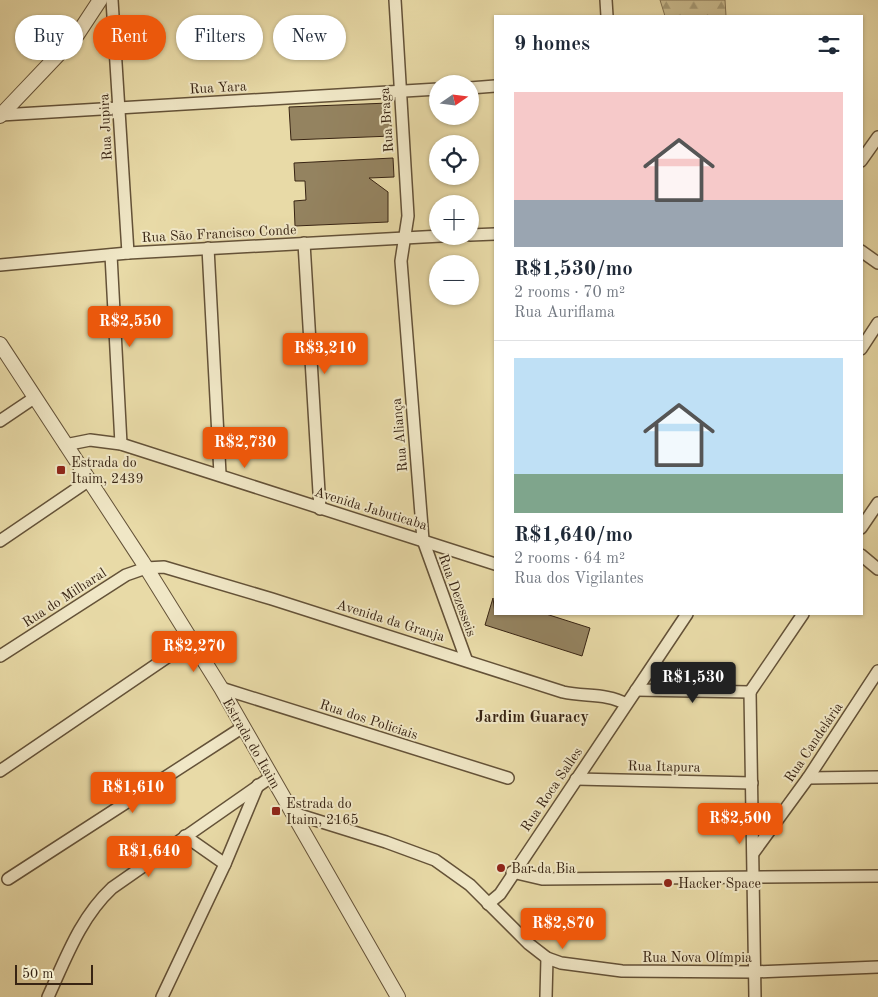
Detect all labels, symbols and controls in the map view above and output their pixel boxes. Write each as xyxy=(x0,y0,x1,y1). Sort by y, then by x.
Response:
chip: Buy xyxy=(15,15,83,60)
chip: Rent xyxy=(93,15,166,60)
chip: Filters xyxy=(176,15,263,60)
chip: New xyxy=(273,15,346,60)
icon: filters xyxy=(815,31,843,59)
text: 9 homes xyxy=(514,34,590,55)
north arrow xyxy=(429,75,479,125)
map controls xyxy=(429,75,479,305)
street label: Rua Yara xyxy=(189,80,247,96)
street label: Rua Braga xyxy=(378,87,396,153)
street label: Rua Jupira xyxy=(97,93,115,161)
icon: home xyxy=(634,125,724,215)
button: locate xyxy=(429,135,479,185)
button: + xyxy=(429,195,479,245)
street label: Rua São Francisco Conde xyxy=(141,223,297,245)
button: − xyxy=(429,255,479,305)
text: R$1,530/mo xyxy=(514,259,633,280)
text: 2 rooms · 70 m² xyxy=(514,285,625,301)
text: Rua Auriflama xyxy=(514,305,615,321)
pin: R$2,550 xyxy=(84,306,176,348)
text: R$2,550 xyxy=(99,314,161,330)
pin: R$3,210 xyxy=(279,332,371,375)
text: R$3,210 xyxy=(294,341,356,357)
icon: home xyxy=(634,390,724,480)
street label: Rua Aliança xyxy=(390,397,410,472)
pin: R$2,730 xyxy=(199,426,291,469)
text: R$2,730 xyxy=(214,435,276,451)
place label: Estrada do Itaim, 2439 xyxy=(71,456,144,486)
marker: Estrada do Itaim, 2439 xyxy=(55,464,67,476)
street label: Avenida Jabuticaba xyxy=(313,485,429,533)
text: R$1,640/mo xyxy=(514,525,633,546)
text: 2 rooms · 64 m² xyxy=(514,551,625,567)
street label: Rua Dezesseis xyxy=(436,552,478,638)
street label: Rua do Milharal xyxy=(20,566,109,630)
text: Rua dos Vigilantes xyxy=(514,571,644,587)
street label: Avenida da Granja xyxy=(335,598,447,644)
pin: R$2,270 xyxy=(148,630,240,673)
text: R$2,270 xyxy=(163,639,225,655)
pin: R$1,530 xyxy=(647,662,739,704)
text: R$1,530 xyxy=(662,670,724,686)
street label: Estrada do Itaim xyxy=(220,696,283,791)
street label: Rua dos Policiais xyxy=(318,697,420,742)
street label: Rua Candelária xyxy=(782,700,846,785)
district label: Jardim Guaracy xyxy=(475,710,589,726)
street label: Rua Roca Salles xyxy=(519,745,585,834)
street label: Rua Itapura xyxy=(627,759,701,775)
pin: R$1,610 xyxy=(87,772,179,814)
text: R$1,610 xyxy=(102,780,164,796)
place label: Estrada do Itaim, 2165 xyxy=(286,797,359,827)
pin: R$2,500 xyxy=(694,802,786,845)
marker: Estrada do Itaim, 2165 xyxy=(270,805,282,817)
text: R$2,500 xyxy=(709,811,771,827)
pin: R$1,640 xyxy=(103,836,195,878)
text: R$1,640 xyxy=(118,844,180,860)
marker: Bar da Bia xyxy=(495,862,507,874)
place label: Bar da Bia xyxy=(511,862,576,876)
marker: Hacker Space xyxy=(662,877,674,889)
place label: Hacker Space xyxy=(678,877,761,891)
pin: R$2,870 xyxy=(517,908,609,950)
text: R$2,870 xyxy=(532,916,594,932)
street label: Rua Nova Olímpia xyxy=(642,951,752,965)
scale bar xyxy=(15,962,92,985)
text: 50 m xyxy=(22,967,53,981)

